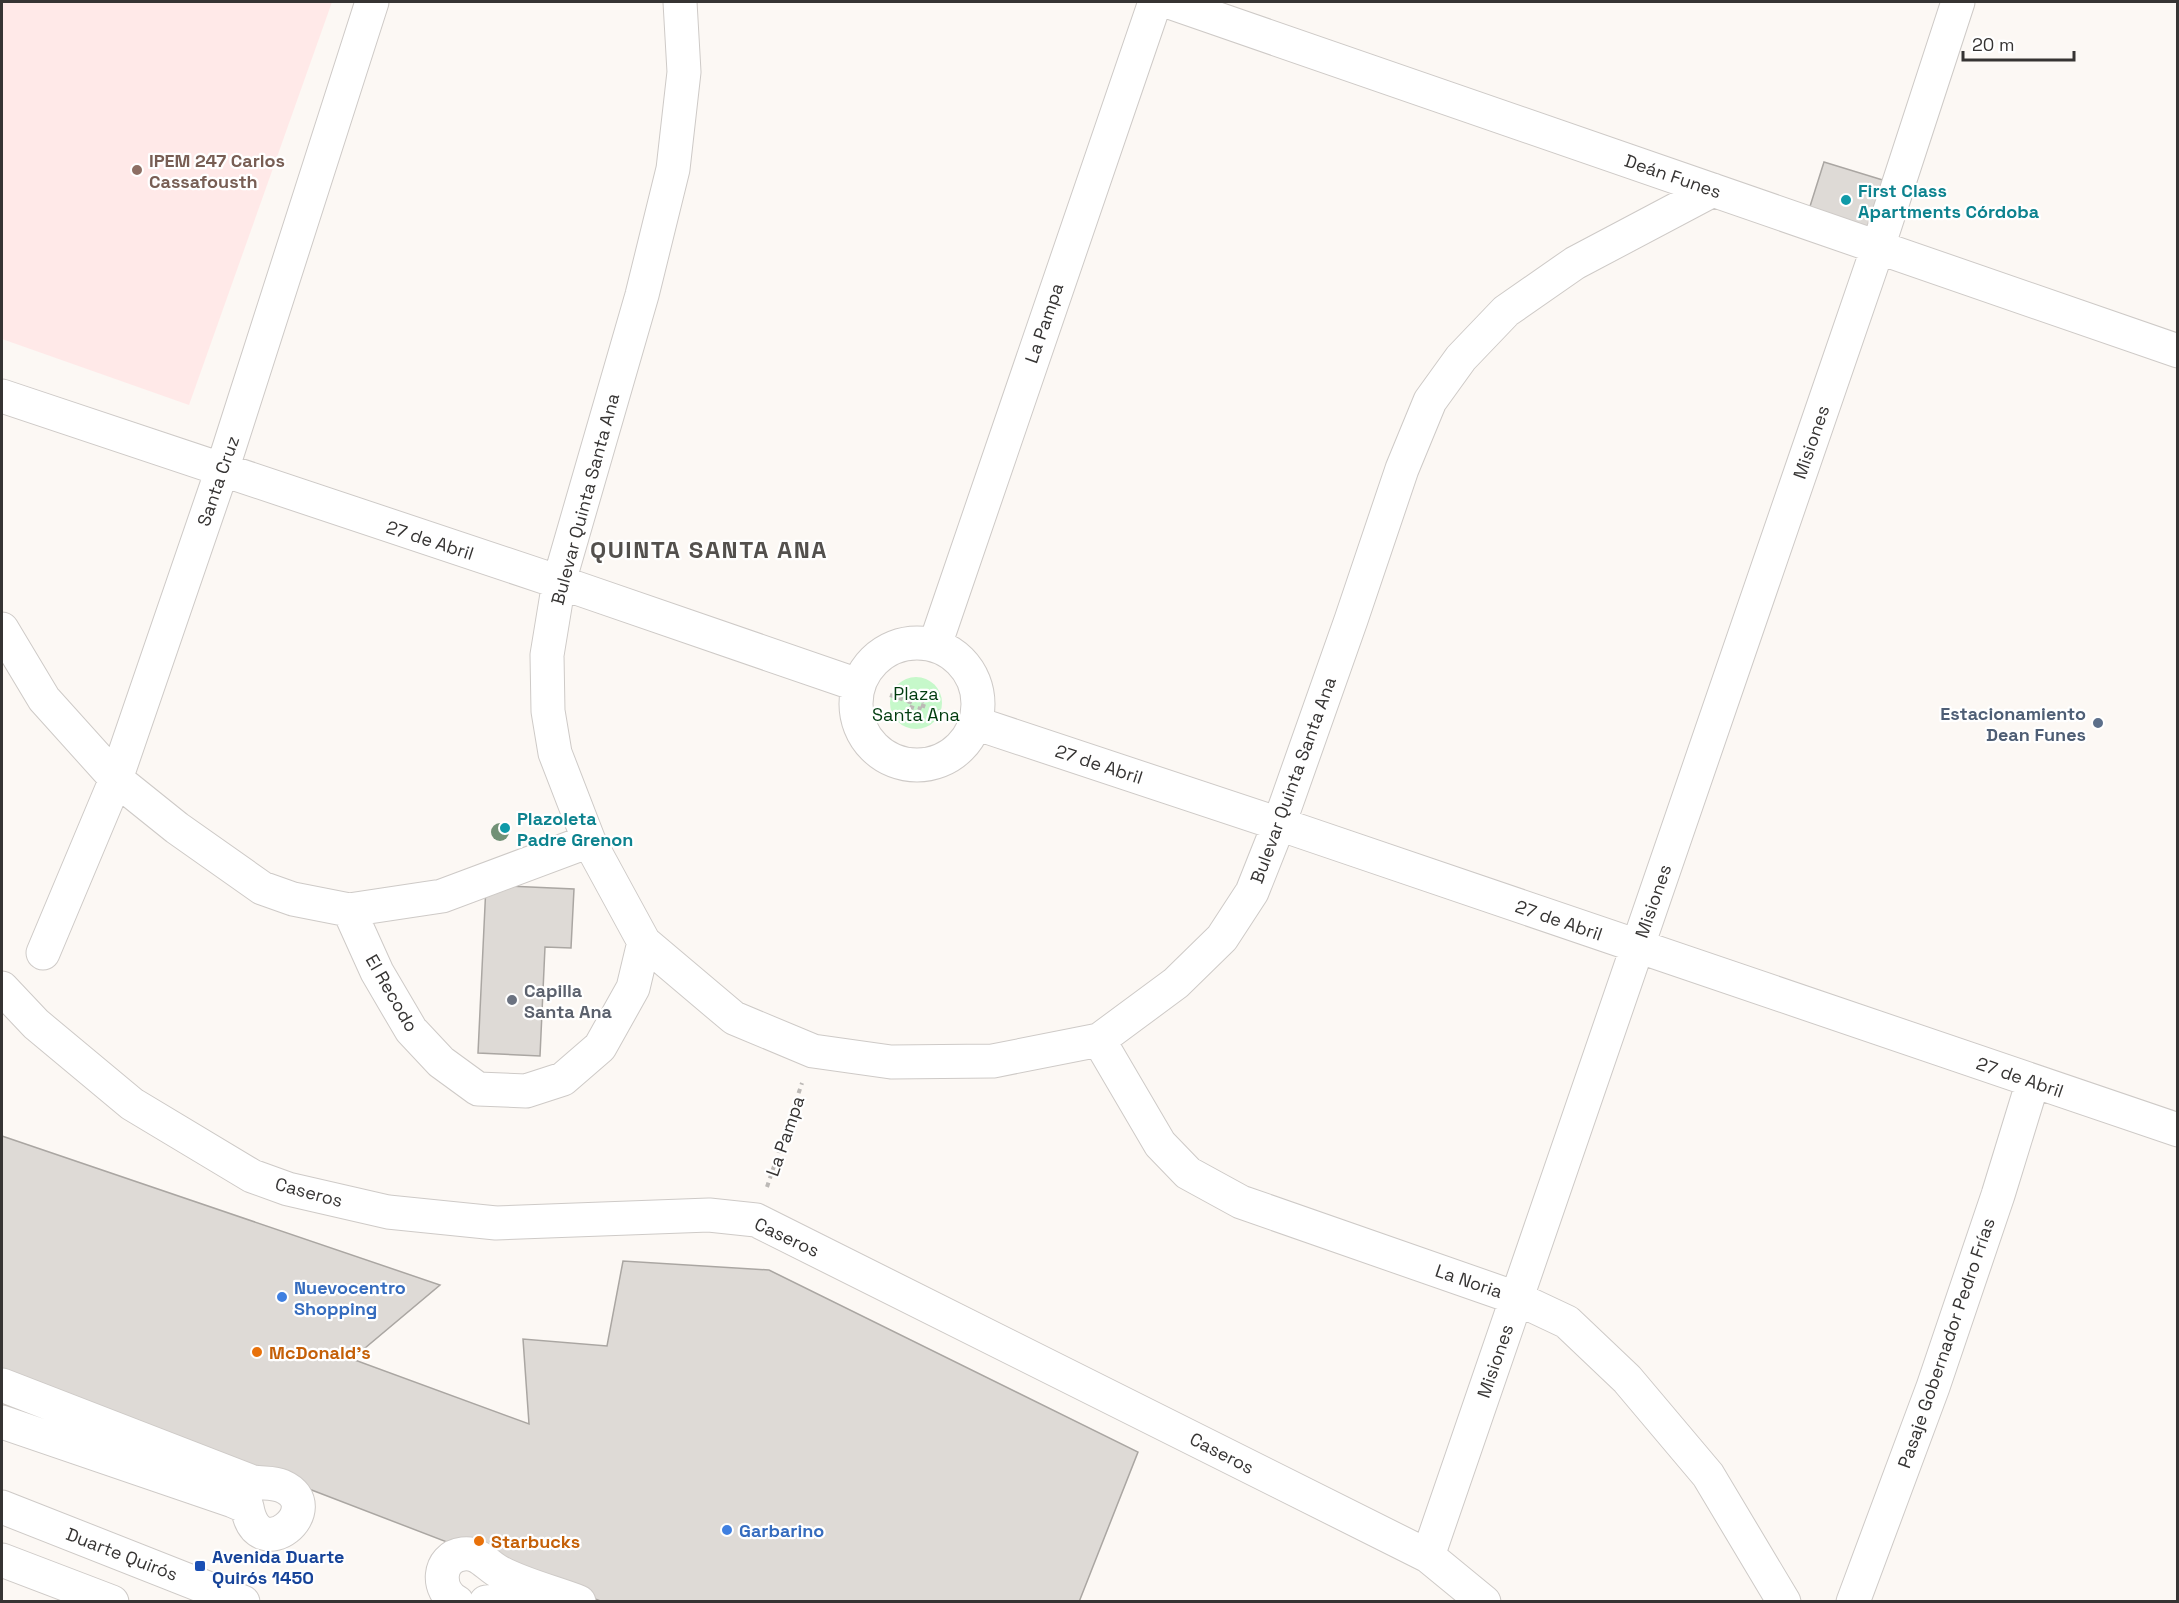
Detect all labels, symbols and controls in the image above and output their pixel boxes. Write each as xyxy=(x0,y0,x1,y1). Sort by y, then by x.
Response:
scale bar xyxy=(1963,24,2074,62)
text: 20 m xyxy=(1972,33,2015,56)
place label: IPEM 247 Carlos Cassafousth xyxy=(149,149,285,193)
street label: Deán Funes xyxy=(1622,149,1724,203)
marker: IPEM 247 Carlos Cassafousth xyxy=(130,163,144,177)
place label: First Class Apartments Córdoba xyxy=(1858,179,2040,223)
marker: First Class Apartments Córdoba xyxy=(1839,193,1853,207)
street label: La Pampa xyxy=(1020,280,1068,366)
street label: Bulevar Quinta Santa Ana xyxy=(546,391,624,607)
street label: Misiones xyxy=(1788,402,1834,482)
street label: Santa Cruz xyxy=(192,433,244,529)
street label: 27 de Abril xyxy=(383,515,477,565)
district label: QUINTA SANTA ANA xyxy=(590,534,828,565)
street label: Bulevar Quinta Santa Ana xyxy=(1245,674,1341,886)
park label: Plaza Santa Ana xyxy=(872,682,960,726)
place label: Estacionamiento Dean Funes xyxy=(1940,702,2086,746)
marker: Estacionamiento Dean Funes xyxy=(2091,716,2105,730)
street label: 27 de Abril xyxy=(1052,739,1146,789)
place label: Plazoleta Padre Grenon xyxy=(517,807,633,851)
marker: Plazoleta Padre Grenon xyxy=(498,821,512,835)
street label: Misiones xyxy=(1630,861,1676,941)
street label: 27 de Abril xyxy=(1512,894,1606,946)
street label: El Recodo xyxy=(361,950,423,1036)
place label: Capilla Santa Ana xyxy=(524,979,613,1023)
marker: Capilla Santa Ana xyxy=(505,993,519,1007)
street label: 27 de Abril xyxy=(1973,1051,2067,1103)
street label: La Pampa xyxy=(761,1093,809,1179)
street label: Caseros xyxy=(273,1172,345,1212)
street label: Caseros xyxy=(751,1212,823,1262)
street label: Pasaje Gobernador Pedro Frías xyxy=(1892,1215,2000,1471)
street label: La Noria xyxy=(1432,1259,1506,1303)
place label: Nuevocentro Shopping xyxy=(294,1276,406,1320)
marker: Nuevocentro Shopping xyxy=(275,1290,289,1304)
street label: Misiones xyxy=(1472,1321,1518,1401)
place label: McDonald's xyxy=(269,1341,371,1364)
marker: McDonald's xyxy=(250,1345,264,1359)
street label: Caseros xyxy=(1186,1427,1258,1479)
place label: Garbarino xyxy=(739,1519,824,1542)
street label: Duarte Quirós xyxy=(63,1522,181,1586)
marker: Garbarino xyxy=(720,1523,734,1537)
place label: Starbucks xyxy=(491,1530,580,1553)
marker: Starbucks xyxy=(472,1534,486,1548)
place label: Avenida Duarte Quirós 1450 xyxy=(212,1545,344,1589)
marker: Avenida Duarte Quirós 1450 xyxy=(193,1559,207,1573)

